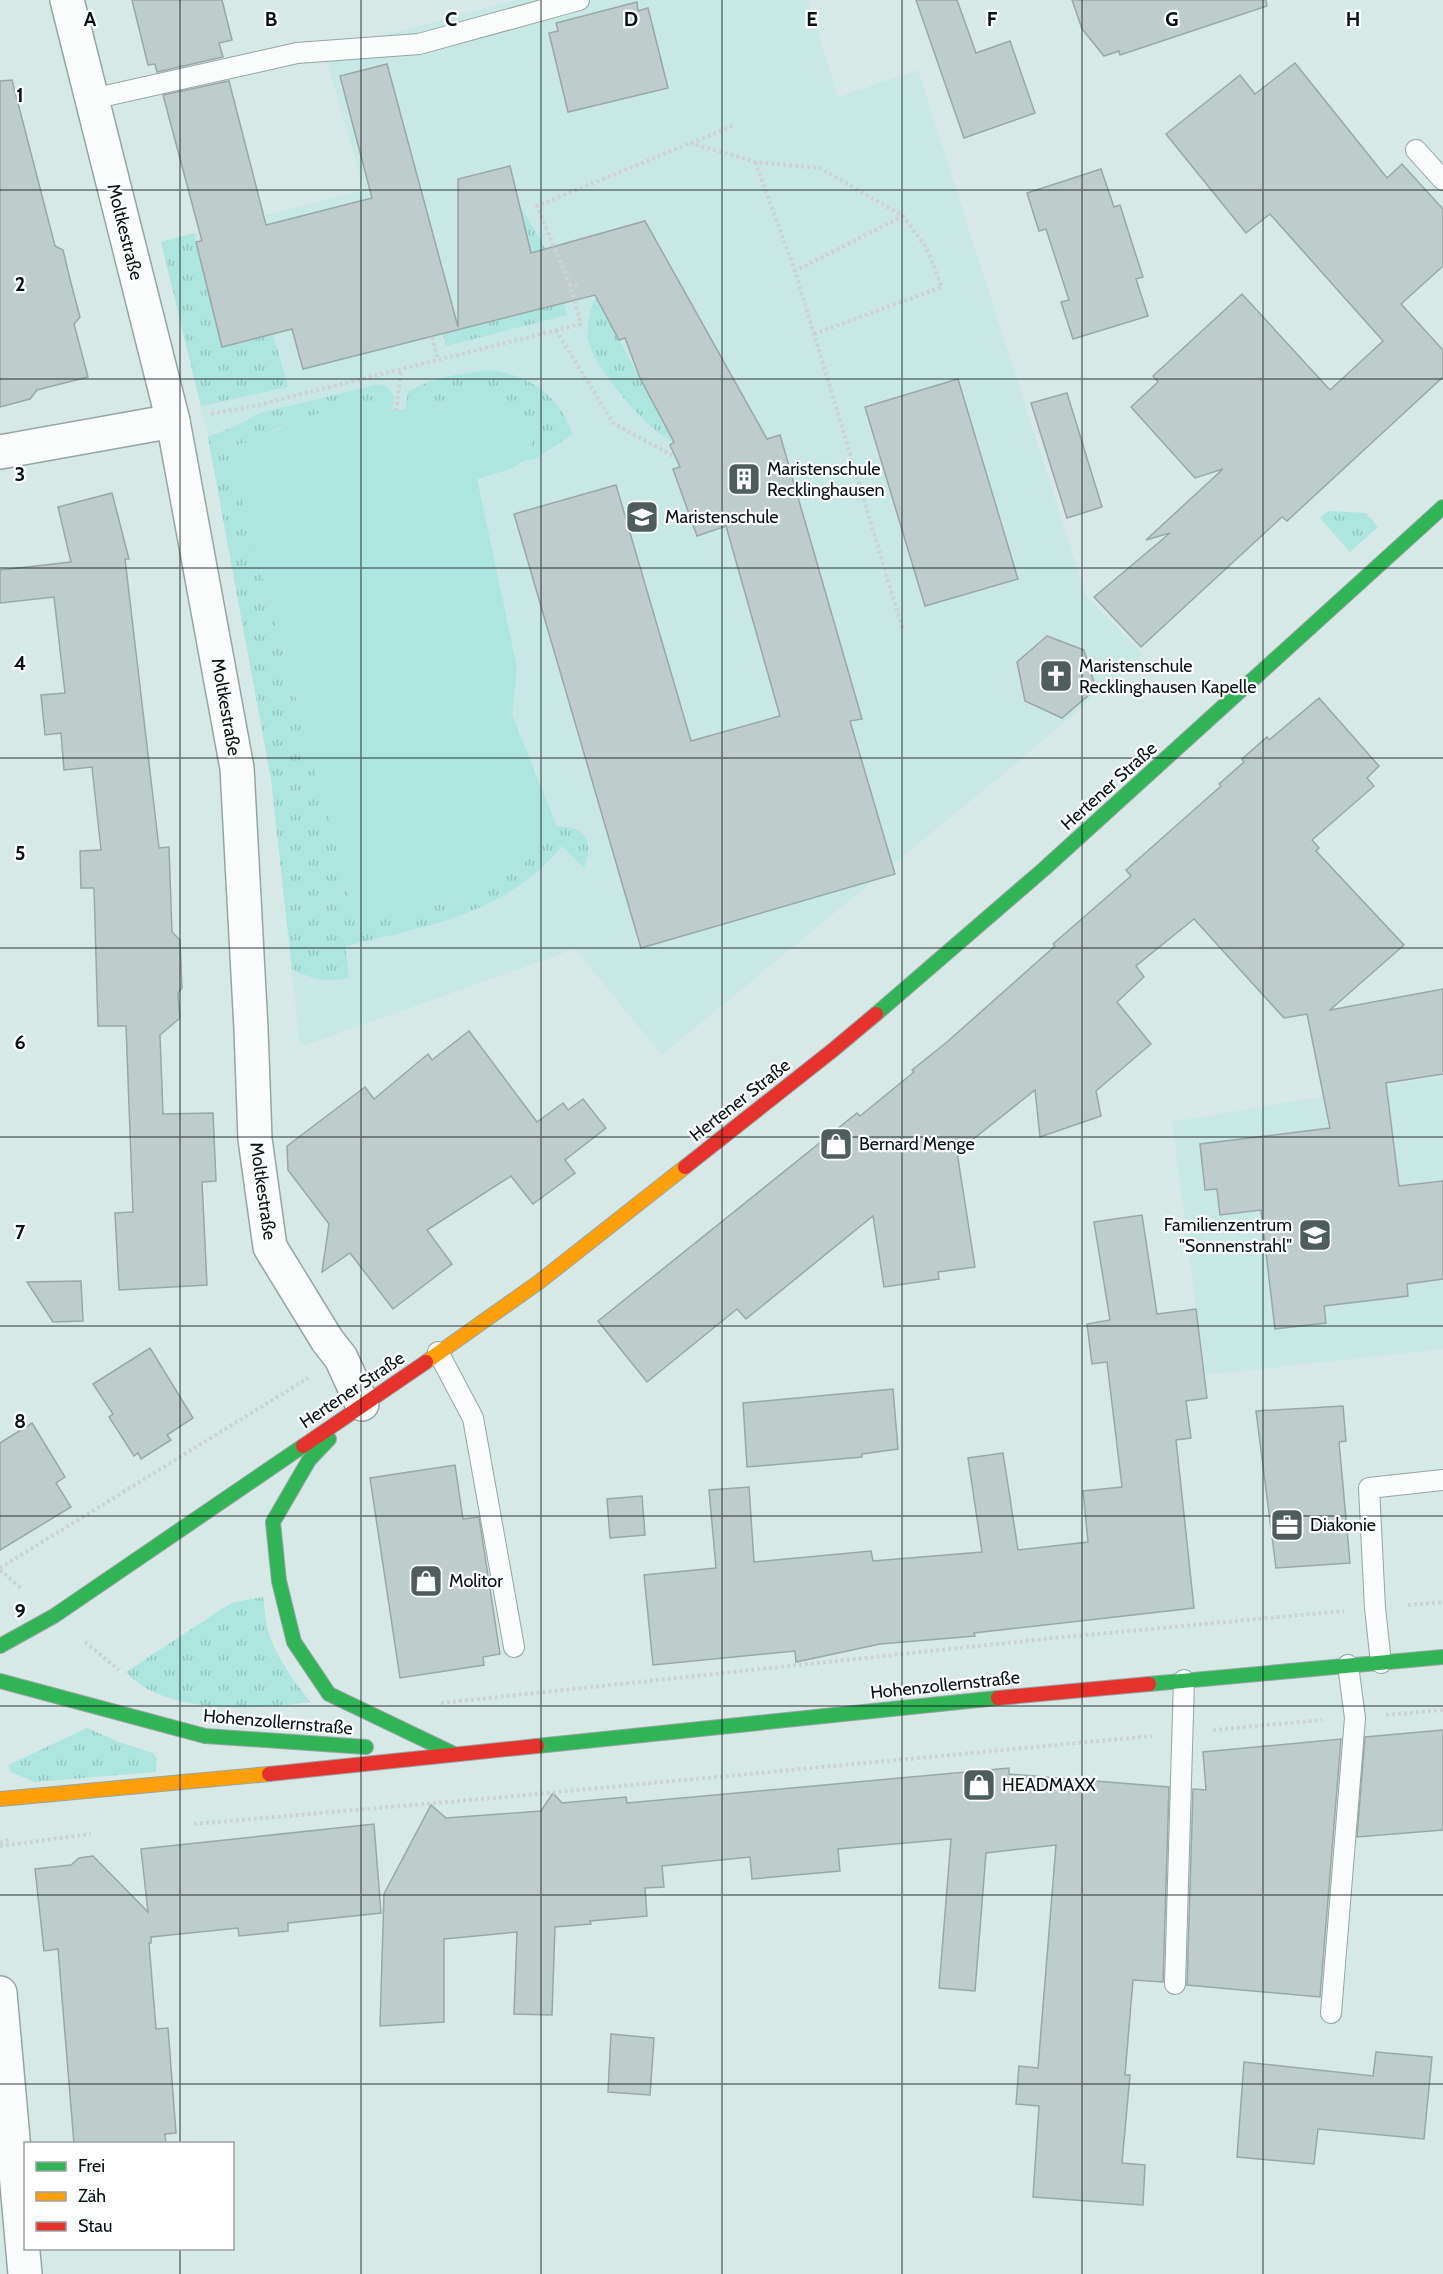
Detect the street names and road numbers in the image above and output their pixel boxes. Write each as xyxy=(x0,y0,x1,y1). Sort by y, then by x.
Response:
street label: Moltkestraße xyxy=(102,181,148,283)
street label: Moltkestraße xyxy=(207,657,245,757)
street label: Hertener Straße xyxy=(1056,737,1162,835)
street label: Hertener Straße xyxy=(685,1054,795,1146)
street label: Moltkestraße xyxy=(245,1141,281,1241)
street label: Hertener Straße xyxy=(295,1347,409,1433)
street label: Hohenzollernstraße xyxy=(869,1666,1021,1704)
street label: Hohenzollernstraße xyxy=(202,1704,354,1740)

